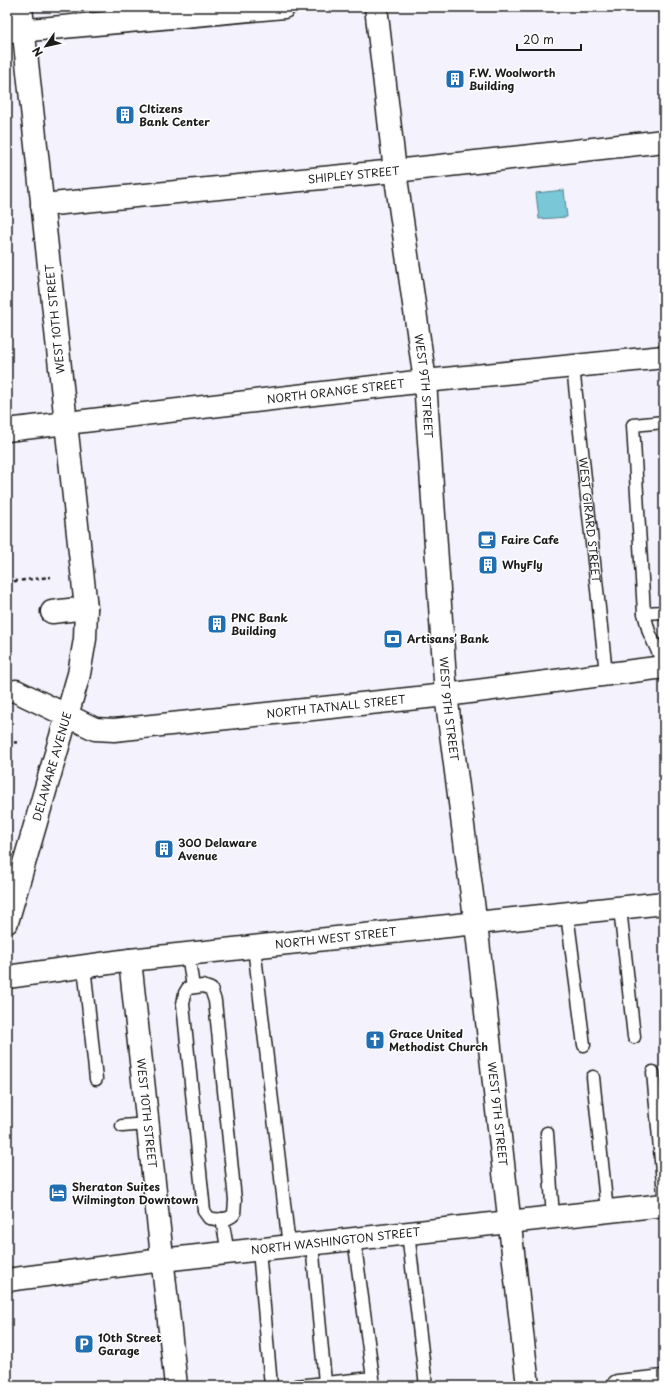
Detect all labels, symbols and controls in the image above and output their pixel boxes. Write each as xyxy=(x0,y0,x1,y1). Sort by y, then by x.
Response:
north arrow xyxy=(26,26,66,66)
scale bar xyxy=(517,26,581,52)
text: 20 m xyxy=(523,30,554,48)
text: N xyxy=(28,43,47,60)
place label: F.W. Woolworth Building xyxy=(469,64,556,94)
building icon: F.W. Woolworth Building xyxy=(444,68,466,90)
place label: CItizens Bank Center xyxy=(139,100,210,130)
building icon: CItizens Bank Center xyxy=(114,104,136,126)
street label: SHIPLEY STREET xyxy=(307,162,401,187)
street label: WEST 10TH STREET xyxy=(40,263,69,375)
street label: WEST 9TH STREET xyxy=(410,333,438,439)
street label: NORTH ORANGE STREET xyxy=(266,374,406,407)
street label: WEST GIRARD STREET xyxy=(575,456,605,584)
cafe icon: Faire Cafe xyxy=(476,529,498,551)
place label: Faire Cafe xyxy=(501,531,559,548)
building icon: WhyFly xyxy=(477,554,499,576)
place label: WhyFly xyxy=(502,556,543,573)
place label: PNC Bank Building xyxy=(231,609,288,639)
building icon: PNC Bank Building xyxy=(206,613,228,635)
bank icon: Artisans’ Bank xyxy=(382,628,404,650)
place label: Artisans’ Bank xyxy=(406,630,490,647)
street label: WEST 9TH STREET xyxy=(435,656,464,762)
street label: NORTH TATNALL STREET xyxy=(266,690,407,722)
street label: DELAWARE AVENUE xyxy=(28,710,76,823)
place label: 300 Delaware Avenue xyxy=(177,834,257,864)
building icon: 300 Delaware Avenue xyxy=(153,838,175,860)
street label: NORTH WEST STREET xyxy=(274,923,398,952)
place label: Grace United Methodist Church xyxy=(389,1025,488,1055)
church icon: Grace United Methodist Church xyxy=(364,1029,386,1051)
street label: WEST 10TH STREET xyxy=(133,1057,161,1169)
street label: WEST 9TH STREET xyxy=(484,1061,512,1167)
place label: Sheraton Suites Wilmington Downtown xyxy=(72,1178,198,1208)
hotel icon: Sheraton Suites Wilmington Downtown xyxy=(47,1182,69,1204)
street label: NORTH WASHINGTON STREET xyxy=(250,1223,421,1258)
place label: 10th Street Garage xyxy=(98,1329,161,1359)
parking icon: 10th Street Garage xyxy=(73,1333,95,1355)

